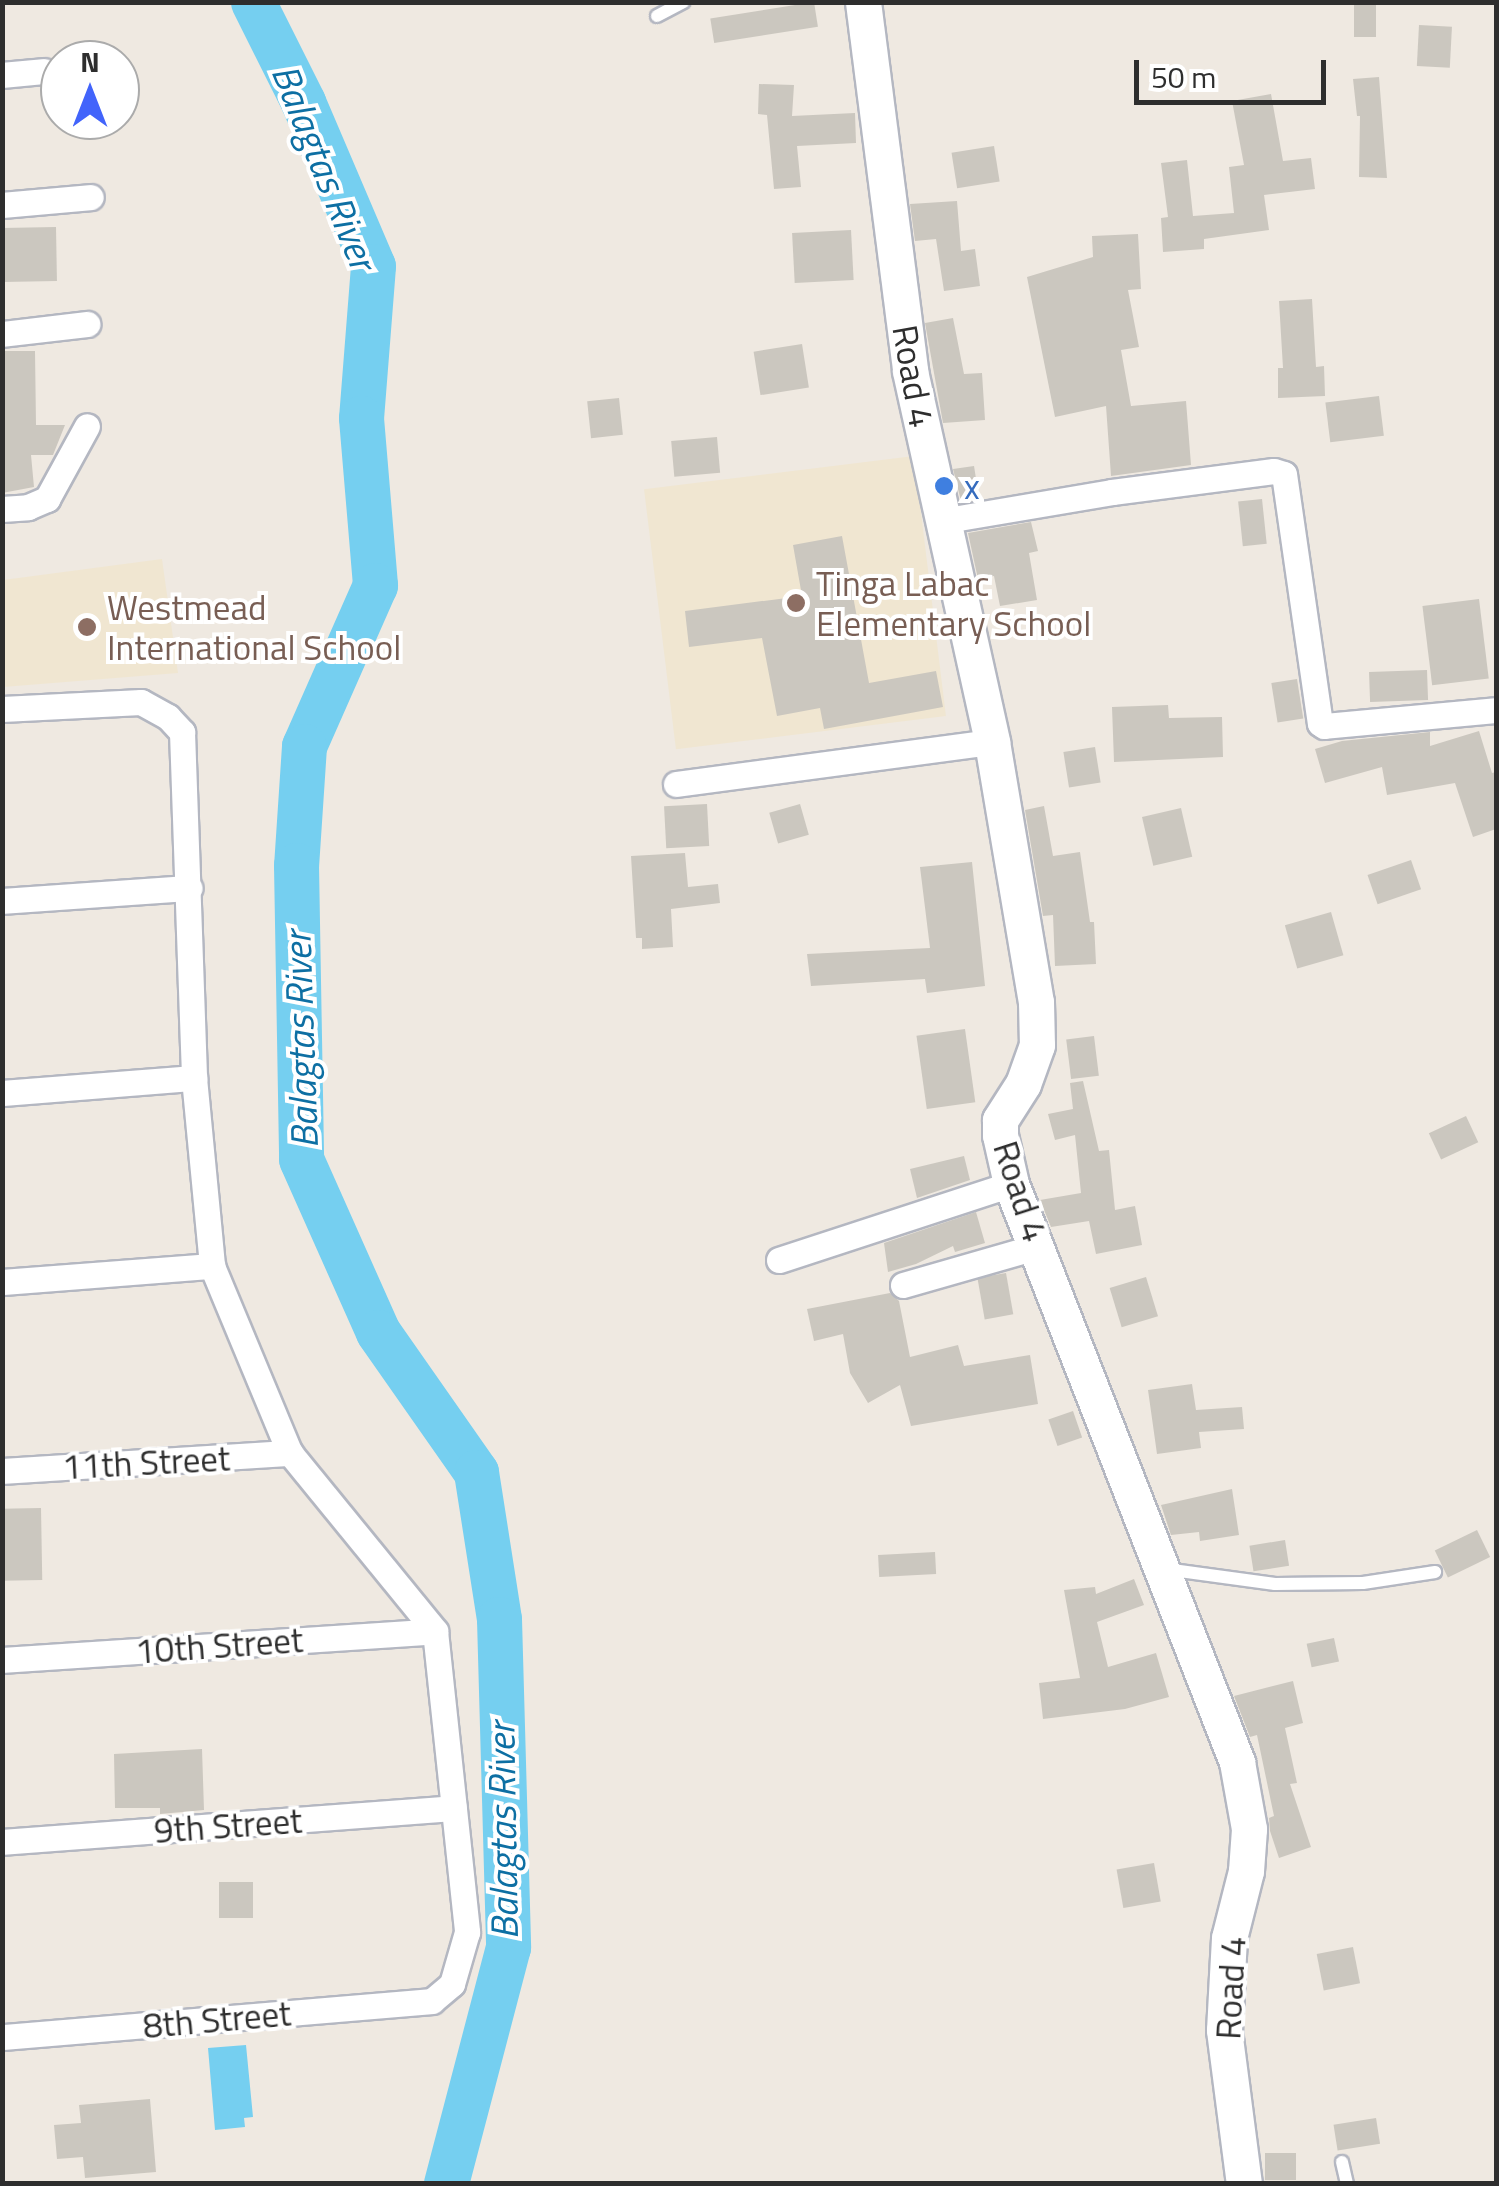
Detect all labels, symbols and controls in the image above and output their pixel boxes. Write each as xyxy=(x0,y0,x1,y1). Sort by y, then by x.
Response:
north arrow xyxy=(40,40,140,140)
text: N xyxy=(80,40,100,83)
scale bar xyxy=(1139,40,1332,102)
text: 50 m xyxy=(1151,54,1216,100)
water label: Balagtas River xyxy=(262,58,386,276)
street label: Road 4 xyxy=(884,322,944,430)
place label: x xyxy=(964,465,980,507)
marker: x xyxy=(933,475,955,497)
place label: Tinga Labac Elementary School xyxy=(816,562,1091,644)
place label: Westmead International School xyxy=(107,586,401,668)
marker: Tinga Labac Elementary School xyxy=(785,592,807,614)
marker: Westmead International School xyxy=(76,616,98,638)
water label: Balagtas River xyxy=(274,931,328,1149)
street label: Road 4 xyxy=(985,1135,1057,1247)
street label: 11th Street xyxy=(61,1437,231,1487)
street label: 10th Street xyxy=(134,1618,304,1672)
water label: Balagtas River xyxy=(478,1722,528,1940)
street label: 9th Street xyxy=(152,1799,304,1851)
street label: Road 4 xyxy=(1206,1935,1254,2041)
street label: 8th Street xyxy=(141,1992,293,2046)

